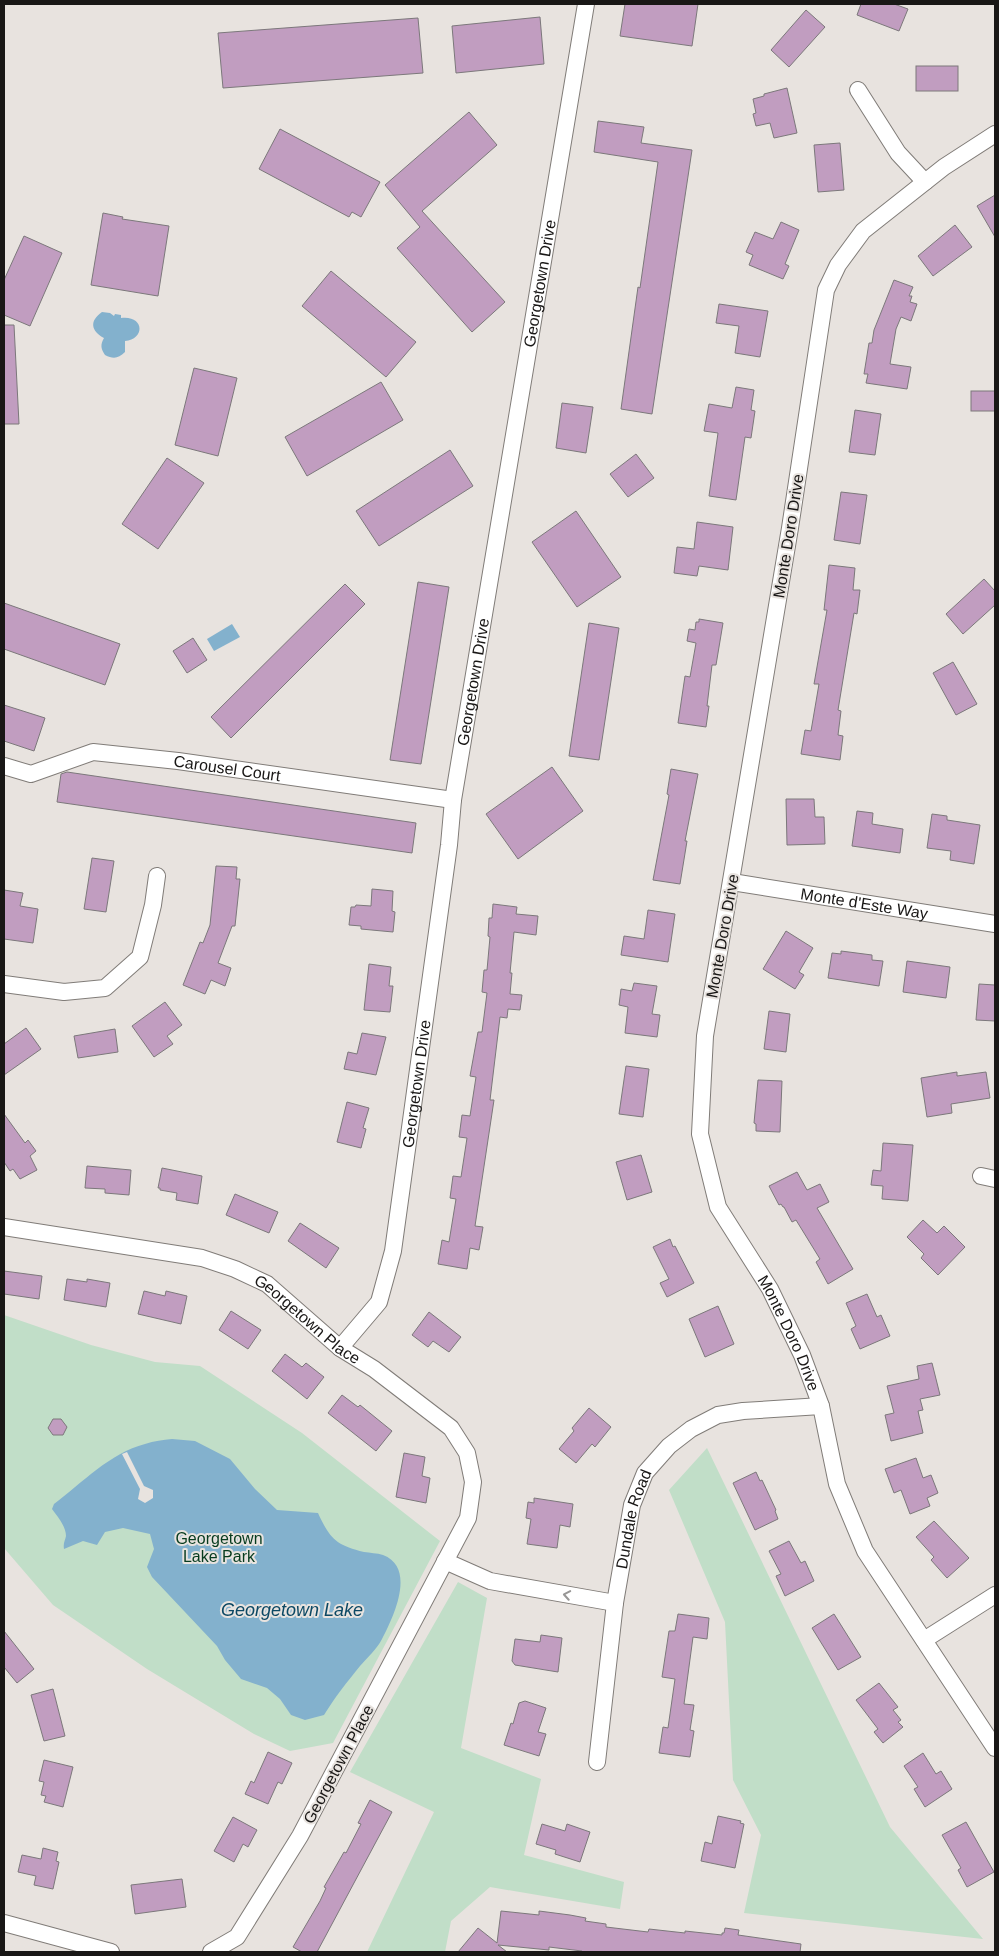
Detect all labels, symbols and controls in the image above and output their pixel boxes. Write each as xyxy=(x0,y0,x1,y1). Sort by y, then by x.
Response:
street label: Georgetown Drive xyxy=(521,218,559,349)
street label: Monte Doro Drive xyxy=(770,473,807,599)
street label: Georgetown Drive xyxy=(454,617,492,747)
street label: Carousel Court xyxy=(173,752,282,785)
street label: Monte Doro Drive xyxy=(703,873,742,999)
street label: Monte d'Este Way xyxy=(799,885,929,922)
street label: Georgetown Drive xyxy=(399,1019,434,1149)
street label: Georgetown Place xyxy=(252,1271,363,1367)
street label: Monte Doro Drive xyxy=(754,1272,823,1393)
street label: Dundale Road xyxy=(613,1467,655,1570)
park label: Georgetown Lake Park xyxy=(175,1530,263,1565)
one-way arrow xyxy=(563,1590,572,1600)
water label: Georgetown Lake xyxy=(221,1600,363,1620)
street label: Georgetown Place xyxy=(300,1702,377,1826)

